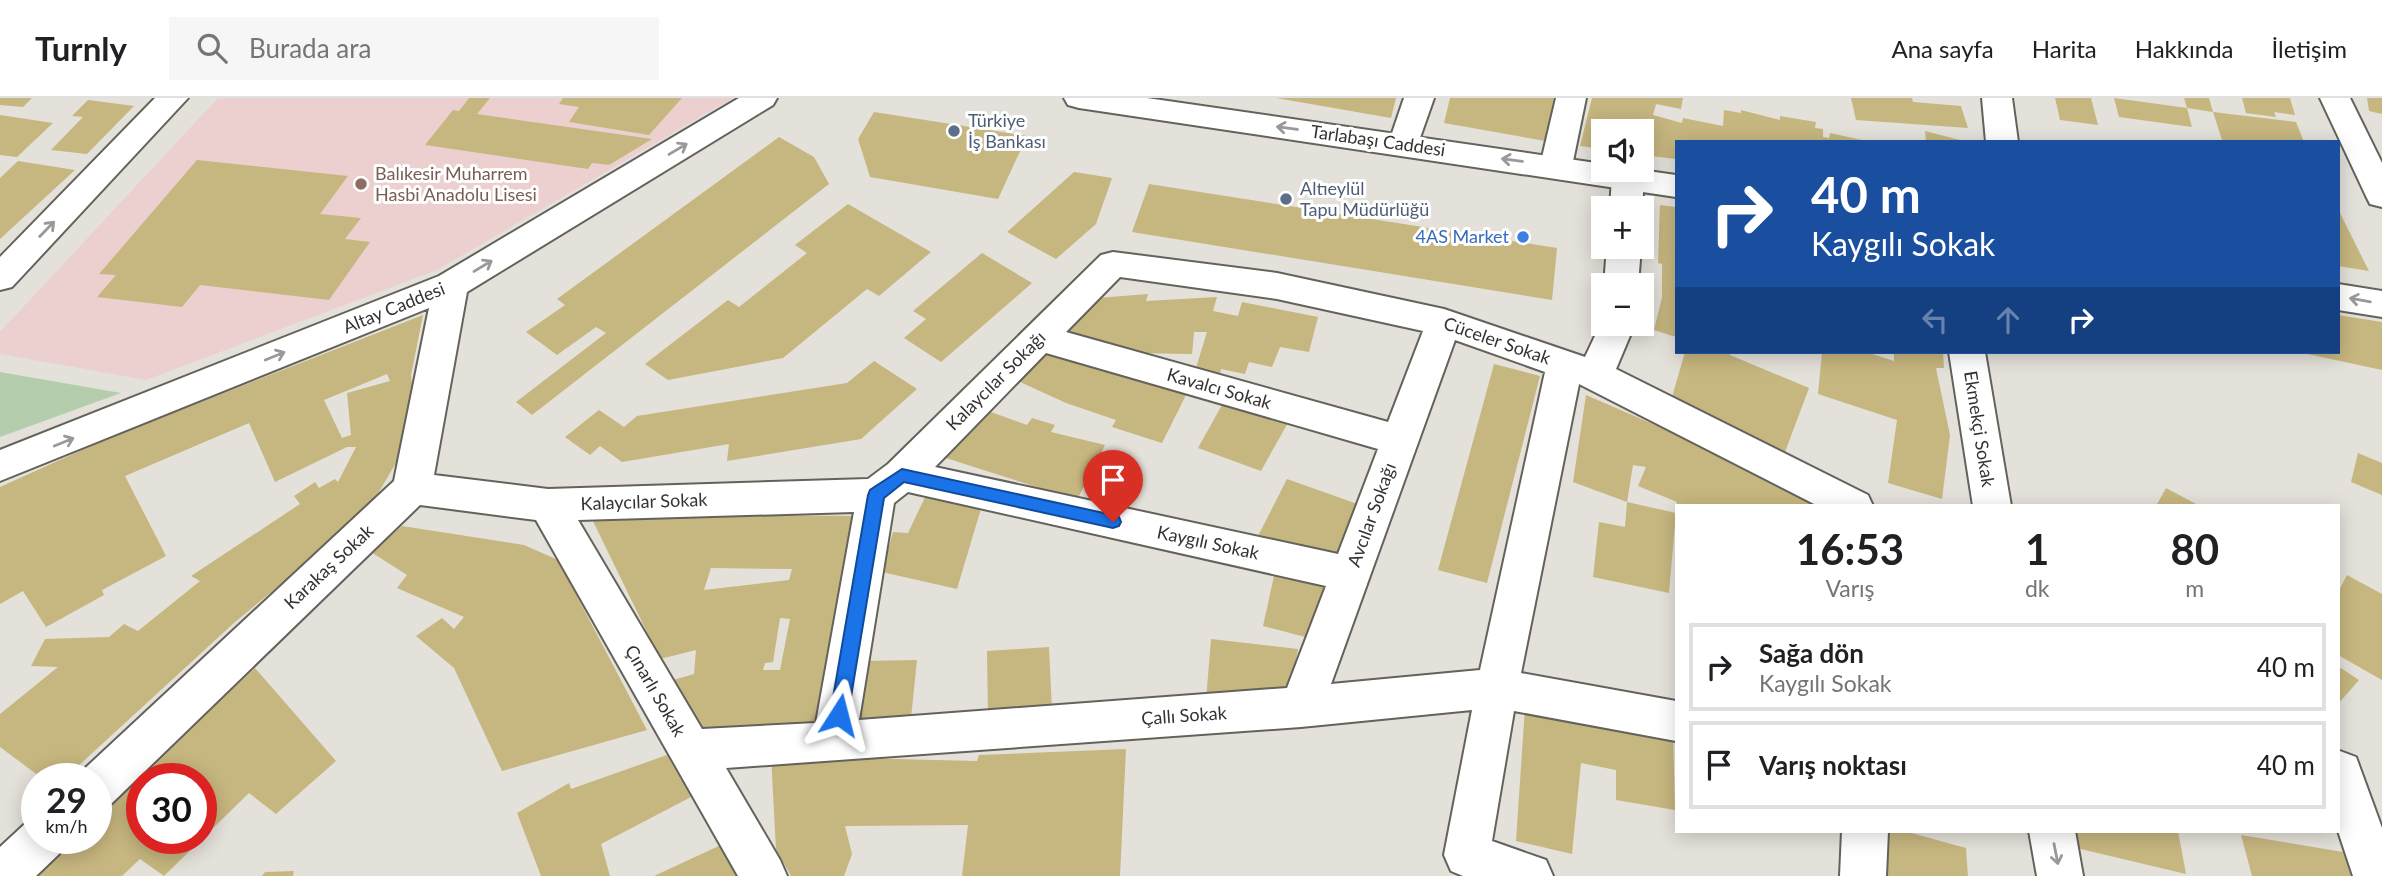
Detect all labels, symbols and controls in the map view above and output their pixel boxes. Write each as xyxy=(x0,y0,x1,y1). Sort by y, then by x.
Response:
search box xyxy=(169,17,659,80)
text: Turnly xyxy=(35,28,127,68)
icon: search xyxy=(193,29,231,67)
text: Burada ara xyxy=(249,32,371,64)
text: Ana sayfa xyxy=(1891,34,1994,63)
text: Harita xyxy=(2032,34,2097,63)
text: Hakkında xyxy=(2135,34,2234,63)
text: İletişim xyxy=(2272,34,2347,63)
place label: Türkiye İş Bankası xyxy=(968,109,1046,152)
map controls xyxy=(1591,119,1654,336)
button: sound xyxy=(1591,119,1654,182)
street label: Tarlabaşı Caddesi xyxy=(1309,120,1447,160)
one-way arrow xyxy=(1276,121,1299,134)
marker: Türkiye İş Bankası xyxy=(946,123,962,139)
one-way arrow xyxy=(668,141,688,155)
one-way arrow xyxy=(1501,153,1524,166)
place label: Balıkesir Muharrem Hasbi Anadolu Lisesi xyxy=(375,162,537,205)
text: 40 m xyxy=(1811,165,1921,223)
icon: right xyxy=(1696,168,1787,259)
marker: Balıkesir Muharrem Hasbi Anadolu Lisesi xyxy=(353,176,369,192)
place label: Altıeylül Tapu Müdürlüğü xyxy=(1300,177,1429,220)
marker: Altıeylül Tapu Müdürlüğü xyxy=(1278,191,1294,207)
button: + xyxy=(1591,196,1654,259)
one-way arrow xyxy=(39,221,56,238)
text: Kaygılı Sokak xyxy=(1811,224,1995,263)
place label: 4AS Market xyxy=(1416,225,1510,247)
marker: 4AS Market xyxy=(1515,229,1531,245)
one-way arrow xyxy=(473,259,493,273)
button: − xyxy=(1591,273,1654,336)
street label: Altay Caddesi xyxy=(340,277,448,337)
one-way arrow xyxy=(2349,293,2372,306)
icon: left xyxy=(1916,301,1954,339)
icon: ahead xyxy=(1989,301,2027,339)
icon: right xyxy=(2062,301,2100,339)
street label: Cüceler Sokak xyxy=(1441,311,1554,369)
street label: Kalaycılar Sokağı xyxy=(941,326,1050,435)
one-way arrow xyxy=(264,349,285,362)
street label: Kavalcı Sokak xyxy=(1165,363,1275,414)
street label: Ekmekçi Sokak xyxy=(1960,369,2000,489)
one-way arrow xyxy=(53,434,74,447)
pin xyxy=(1083,450,1143,522)
street label: Avcılar Sokağı xyxy=(1342,460,1400,570)
icon: arrive xyxy=(1094,461,1132,499)
street label: Kalaycılar Sokak xyxy=(580,488,709,514)
street label: Karakaş Sokak xyxy=(279,519,378,613)
street label: Kaygılı Sokak xyxy=(1155,520,1262,564)
text: 16:53 xyxy=(1796,524,1904,574)
text: 1 xyxy=(2025,524,2049,574)
text: 80 xyxy=(2170,524,2219,574)
text: Varış xyxy=(1825,574,1875,602)
text: dk xyxy=(2025,574,2050,602)
text: m xyxy=(2185,574,2204,602)
text: Sağa dön xyxy=(1759,637,1864,669)
street label: Çınarlı Sokak xyxy=(621,641,691,741)
icon: right xyxy=(1700,648,1738,686)
text: 40 m xyxy=(2257,651,2315,683)
text: Kaygılı Sokak xyxy=(1759,669,1892,697)
position arrow xyxy=(802,678,876,752)
street label: Çallı Sokak xyxy=(1140,701,1228,729)
icon: arrive xyxy=(1700,746,1738,784)
text: Varış noktası xyxy=(1759,749,1907,781)
text: 40 m xyxy=(2257,749,2315,781)
speed limit sign: 30 xyxy=(126,763,217,854)
text: 29 xyxy=(46,778,87,820)
text: km/h xyxy=(45,815,88,837)
one-way arrow xyxy=(2049,842,2063,865)

